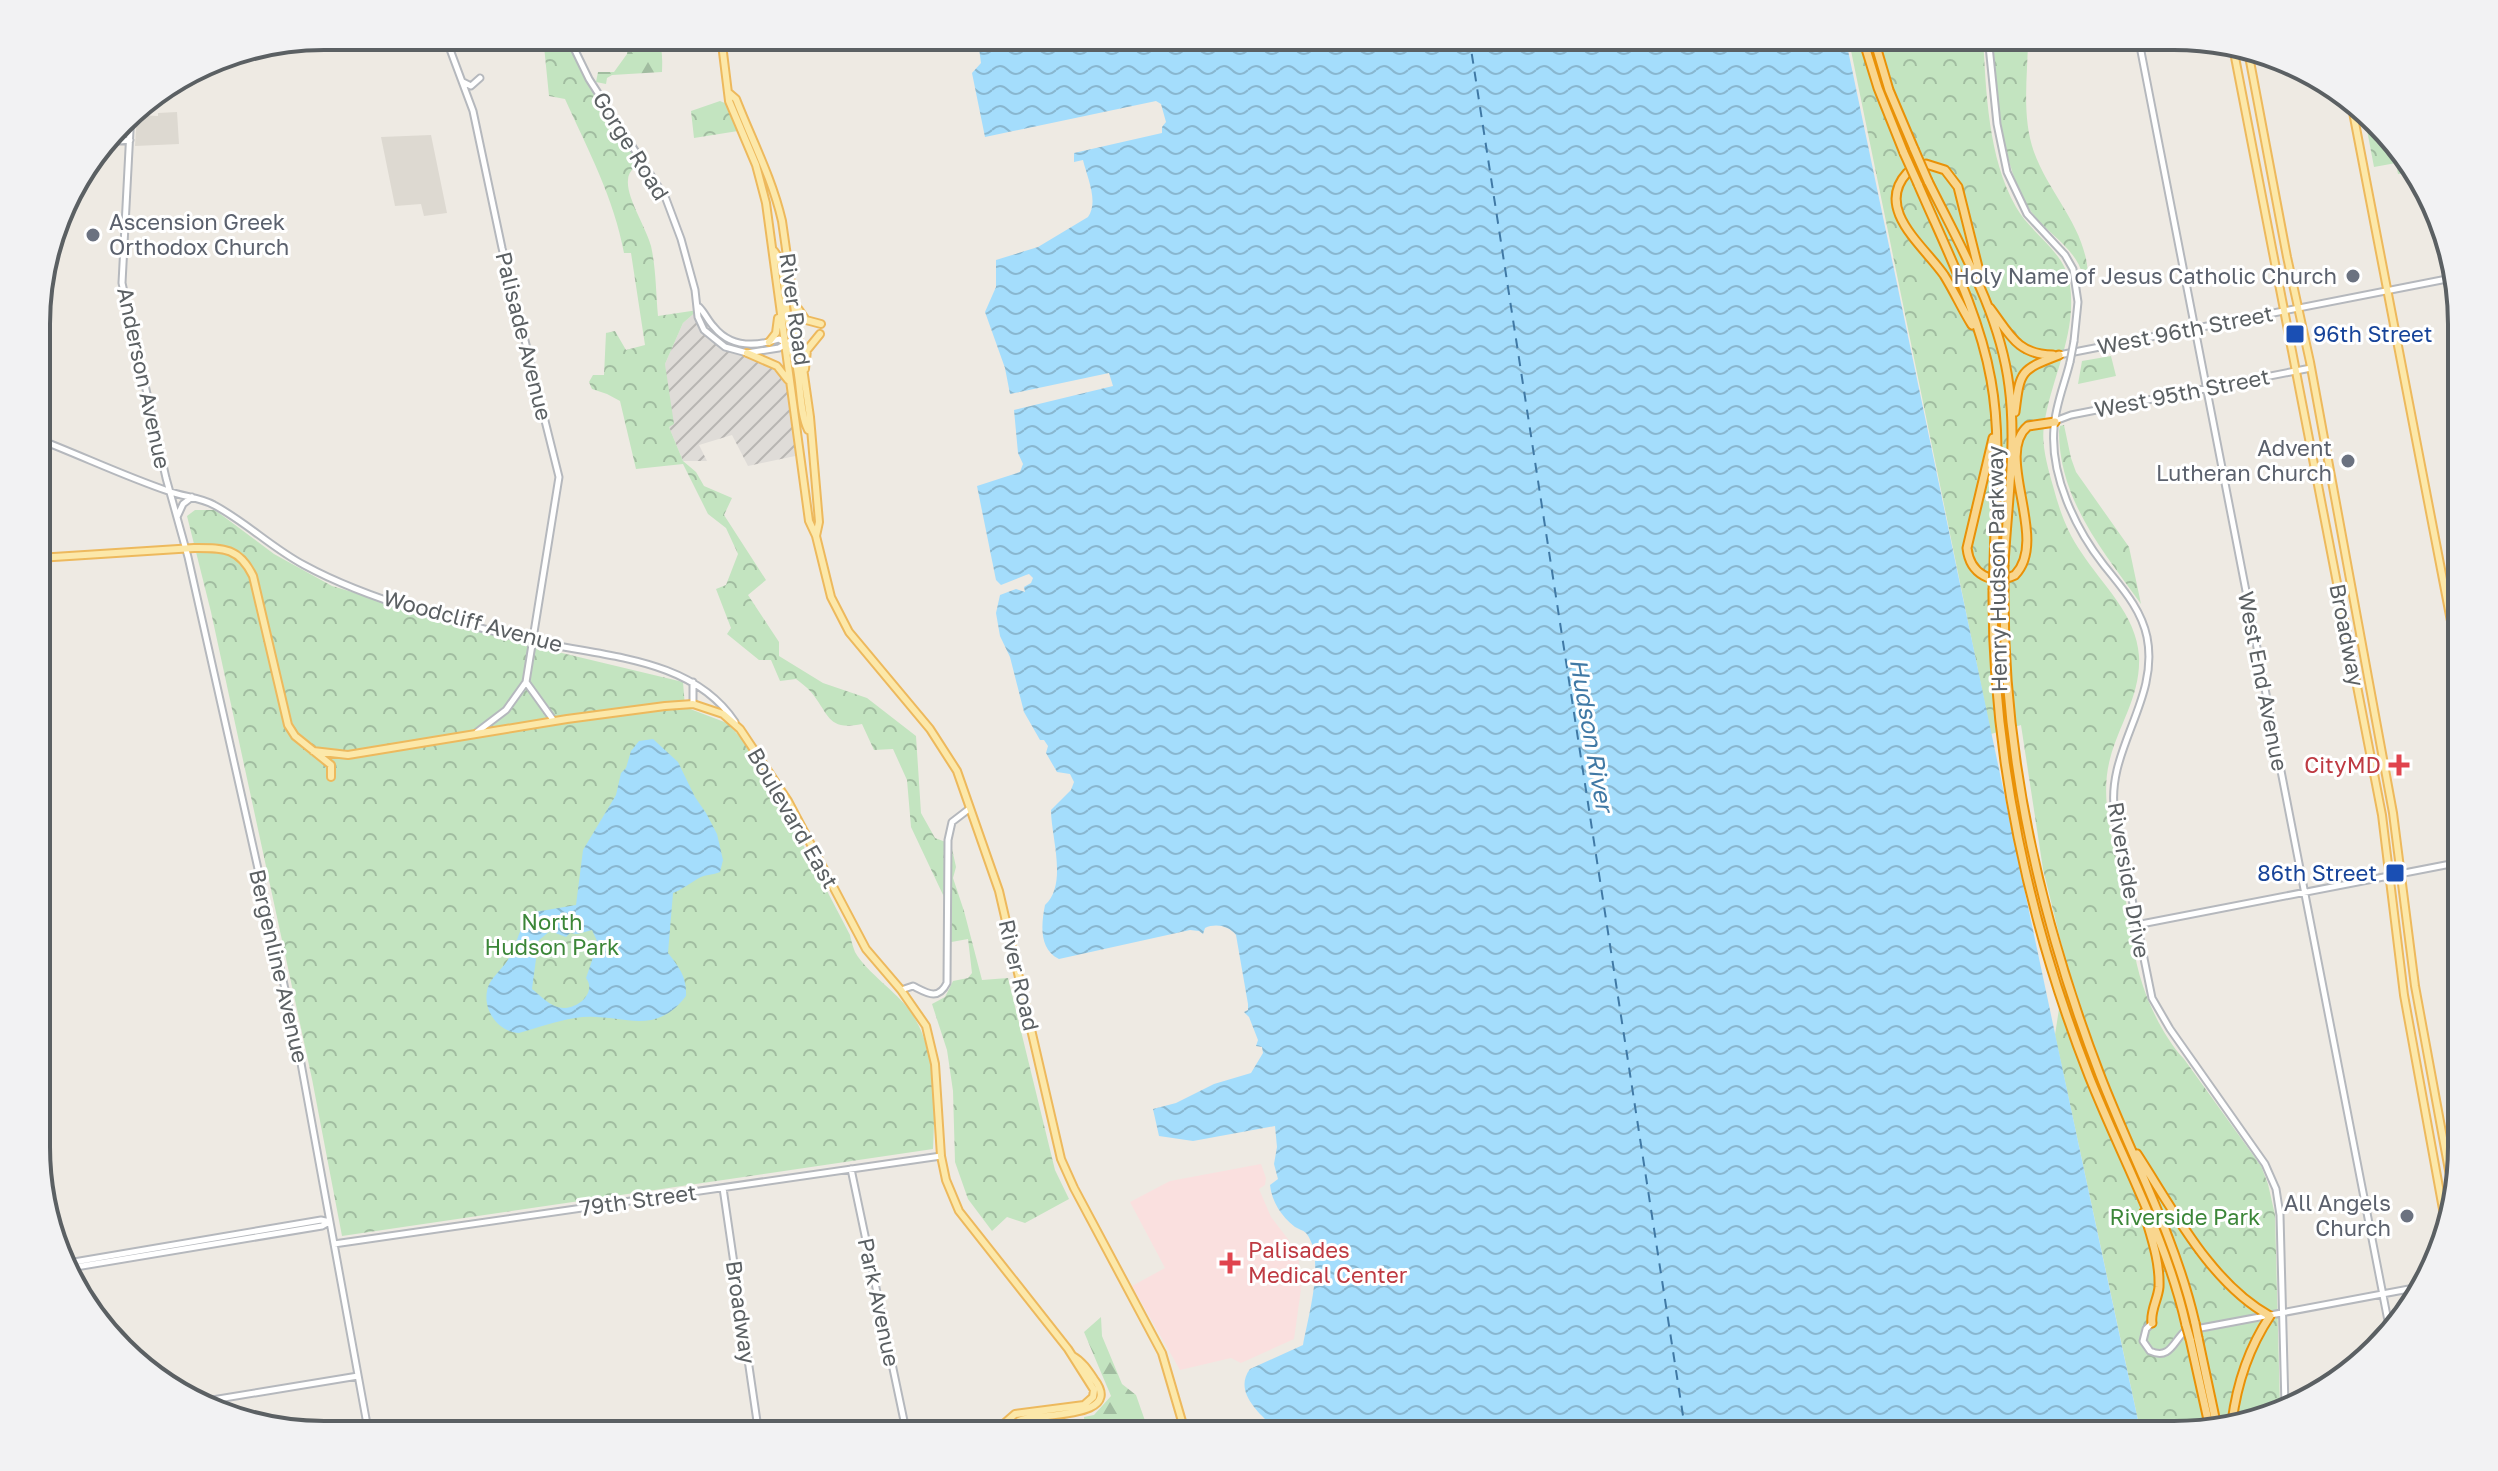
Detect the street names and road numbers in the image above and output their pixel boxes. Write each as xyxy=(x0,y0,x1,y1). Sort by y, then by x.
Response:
street label: Gorge Road xyxy=(587,87,675,205)
street label: Palisade Avenue xyxy=(490,249,559,423)
street label: River Road xyxy=(774,251,817,367)
street label: Anderson Avenue xyxy=(112,285,177,471)
street label: West 96th Street xyxy=(2095,299,2275,360)
street label: West 95th Street xyxy=(2092,362,2272,423)
street label: Henry Hudson Parkway xyxy=(1981,445,2012,693)
street label: Broadway xyxy=(2324,581,2371,689)
street label: Woodcliff Avenue xyxy=(381,584,566,657)
street label: West End Avenue xyxy=(2233,589,2294,773)
street label: Boulevard East xyxy=(742,743,845,893)
street label: Riverside Drive xyxy=(2102,800,2157,960)
street label: Bergenline Avenue xyxy=(244,866,315,1065)
street label: River Road xyxy=(994,917,1045,1033)
street label: 79th Street xyxy=(578,1178,698,1221)
street label: Park Avenue xyxy=(853,1235,906,1369)
street label: Broadway xyxy=(721,1259,762,1365)

